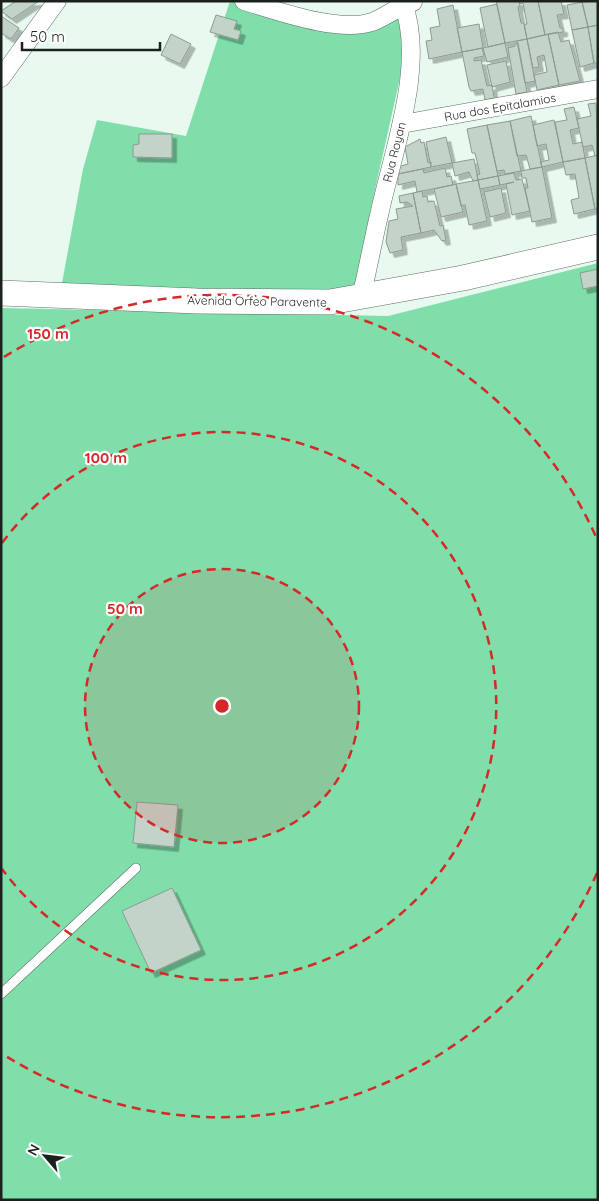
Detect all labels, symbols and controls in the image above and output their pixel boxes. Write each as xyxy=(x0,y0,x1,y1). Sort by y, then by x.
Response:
scale bar xyxy=(22,20,160,52)
text: 50 m xyxy=(30,27,65,46)
street label: Rua dos Epitalamios xyxy=(443,90,557,124)
street label: Rua Royan xyxy=(379,120,409,184)
street label: Avenida Orfeo Paravente xyxy=(187,292,327,310)
text: 150 m xyxy=(27,324,69,343)
text: 100 m xyxy=(85,448,127,467)
text: 50 m xyxy=(107,599,143,618)
centre of rings xyxy=(213,697,231,715)
north arrow xyxy=(20,1131,70,1181)
text: N xyxy=(23,1141,44,1159)

